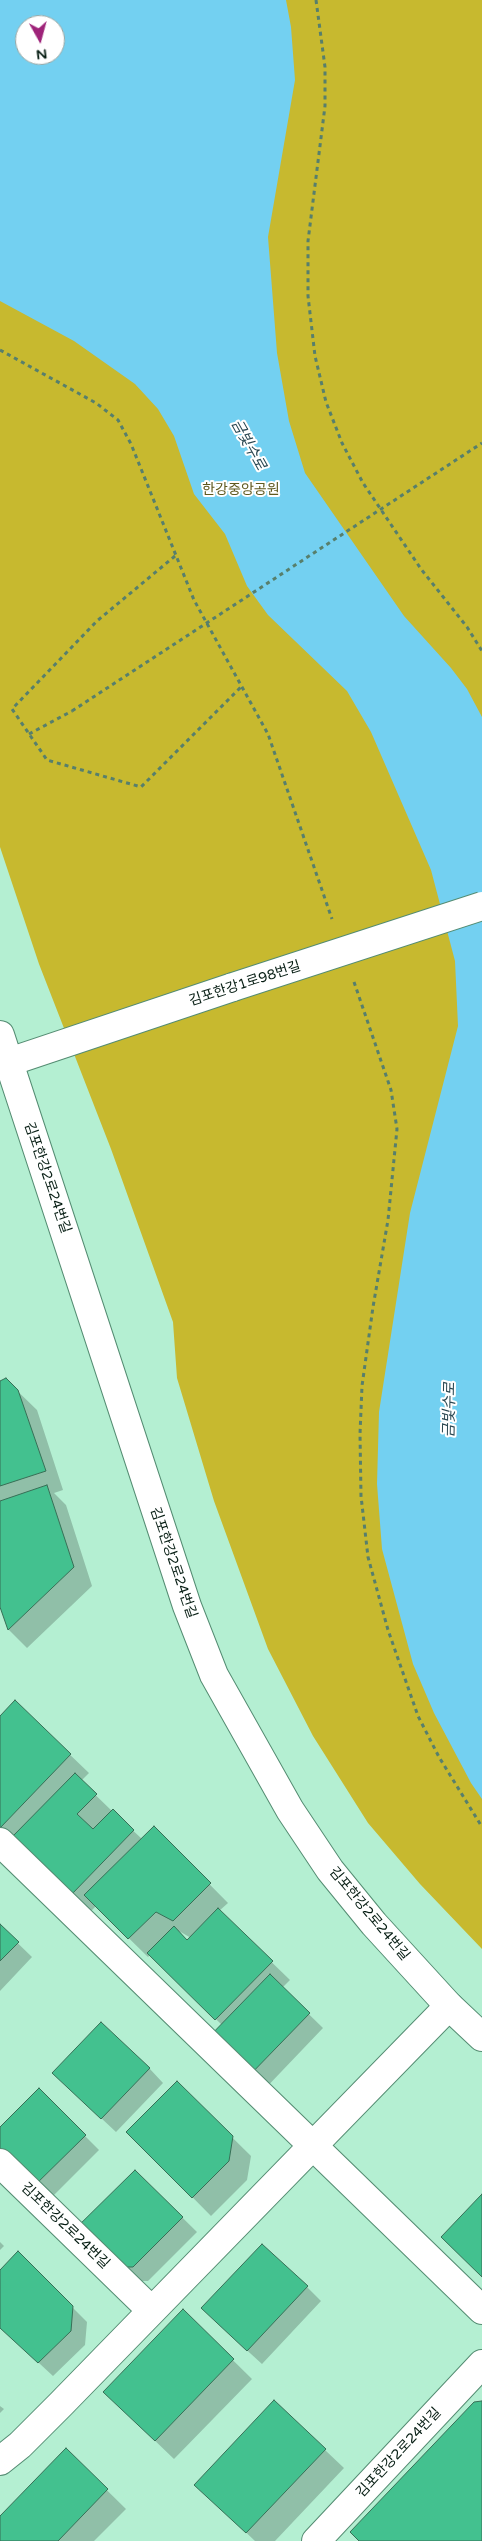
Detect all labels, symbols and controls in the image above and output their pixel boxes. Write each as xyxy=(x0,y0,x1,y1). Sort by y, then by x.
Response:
north arrow xyxy=(15,15,65,65)
text: N xyxy=(35,45,48,64)
water label: 금빛수로 xyxy=(227,416,269,474)
park label: 한강중앙공원 xyxy=(202,482,280,498)
street label: 김포한강1로98번길 xyxy=(187,958,303,1010)
street label: 김포한강2로24번길 xyxy=(20,1120,74,1236)
water label: 금빛수로 xyxy=(441,1382,459,1438)
street label: 김포한강2로24번길 xyxy=(146,1505,200,1621)
street label: 김포한강2로24번길 xyxy=(325,1864,413,1964)
street label: 김포한강2로24번길 xyxy=(17,2179,113,2273)
street label: 김포한강2로24번길 xyxy=(353,2405,445,2501)

